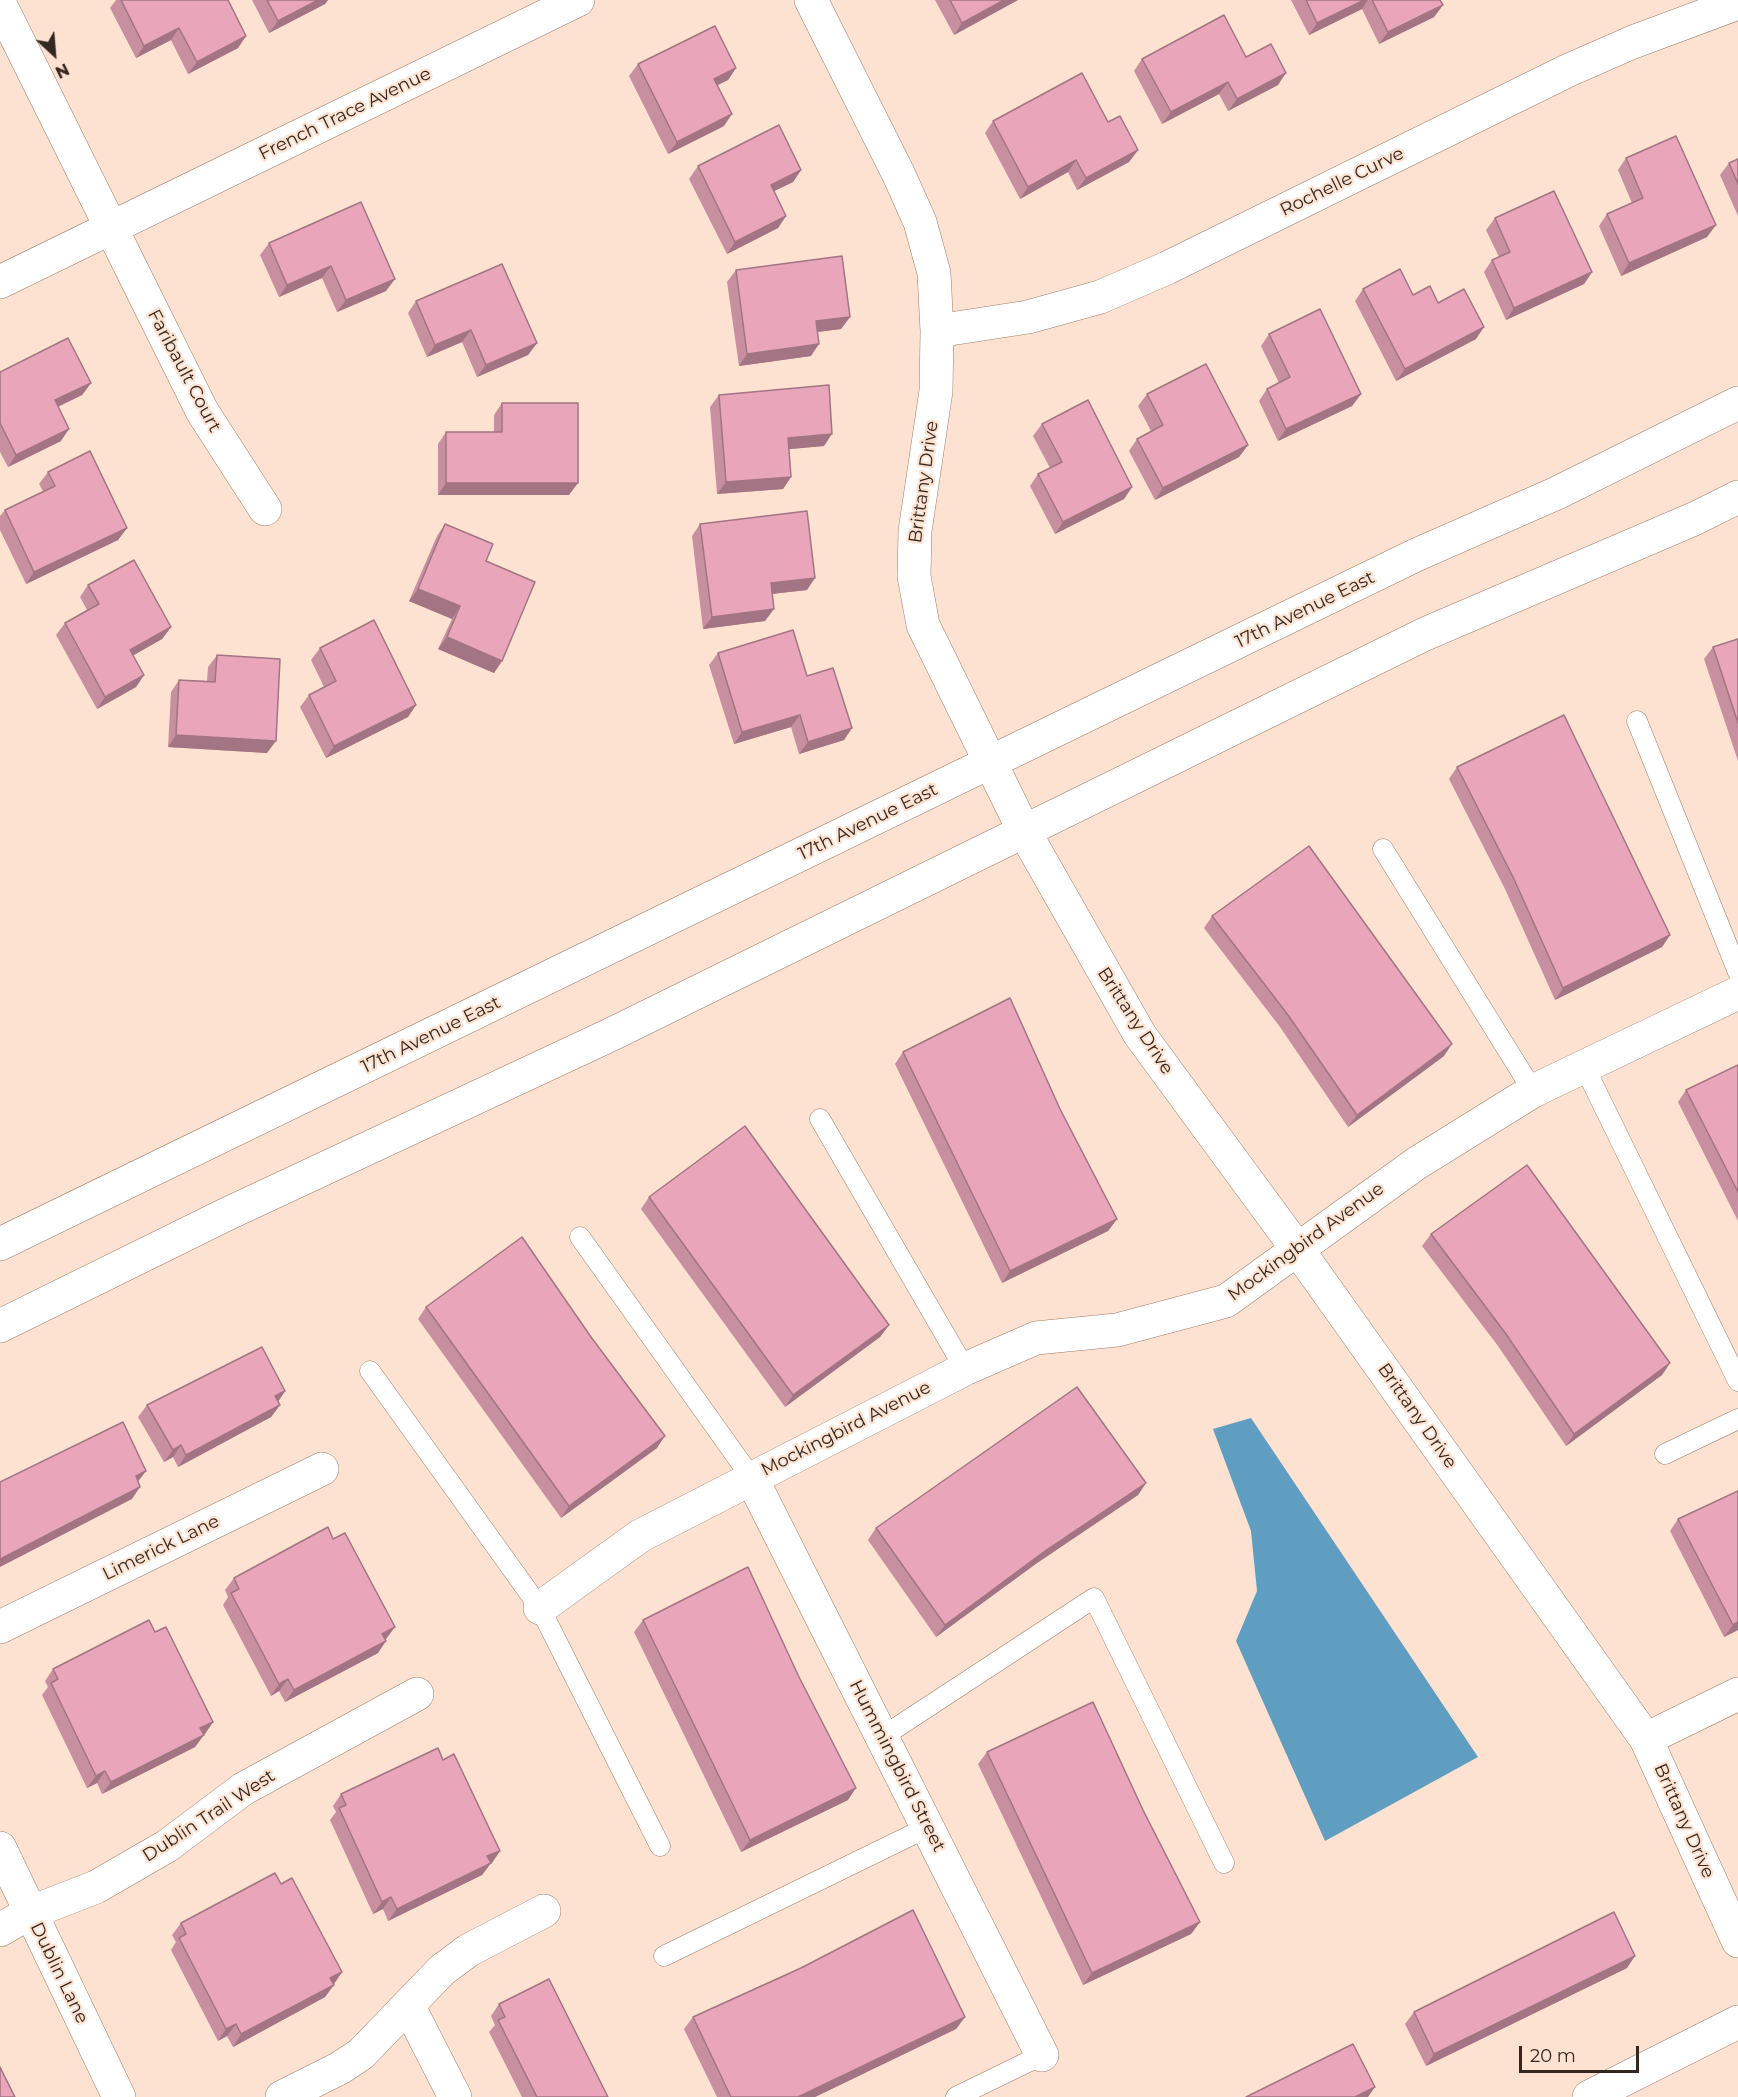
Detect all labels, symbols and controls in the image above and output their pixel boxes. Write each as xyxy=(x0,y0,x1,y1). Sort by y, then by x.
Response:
north arrow xyxy=(24,24,84,84)
text: N xyxy=(52,59,72,82)
street label: French Trace Avenue xyxy=(255,63,435,165)
street label: Rochelle Curve xyxy=(1277,143,1407,221)
street label: Faribault Court xyxy=(143,306,225,436)
street label: Brittany Drive xyxy=(905,419,943,545)
street label: 17th Avenue East xyxy=(1232,567,1378,653)
street label: 17th Avenue East xyxy=(795,779,941,865)
street label: Brittany Drive xyxy=(1092,963,1178,1079)
street label: 17th Avenue East xyxy=(358,992,504,1078)
street label: Mockingbird Avenue xyxy=(1224,1178,1388,1306)
street label: Brittany Drive xyxy=(1373,1359,1461,1473)
street label: Mockingbird Avenue xyxy=(758,1377,934,1481)
street label: Limerick Lane xyxy=(99,1510,223,1586)
street label: Hummingbird Street xyxy=(844,1677,950,1855)
street label: Brittany Drive xyxy=(1649,1760,1719,1882)
street label: Dublin Trail West xyxy=(139,1765,279,1867)
street label: Dublin Lane xyxy=(25,1919,93,2027)
scale bar xyxy=(1522,2034,1642,2072)
text: 20 m xyxy=(1530,2045,1576,2067)

